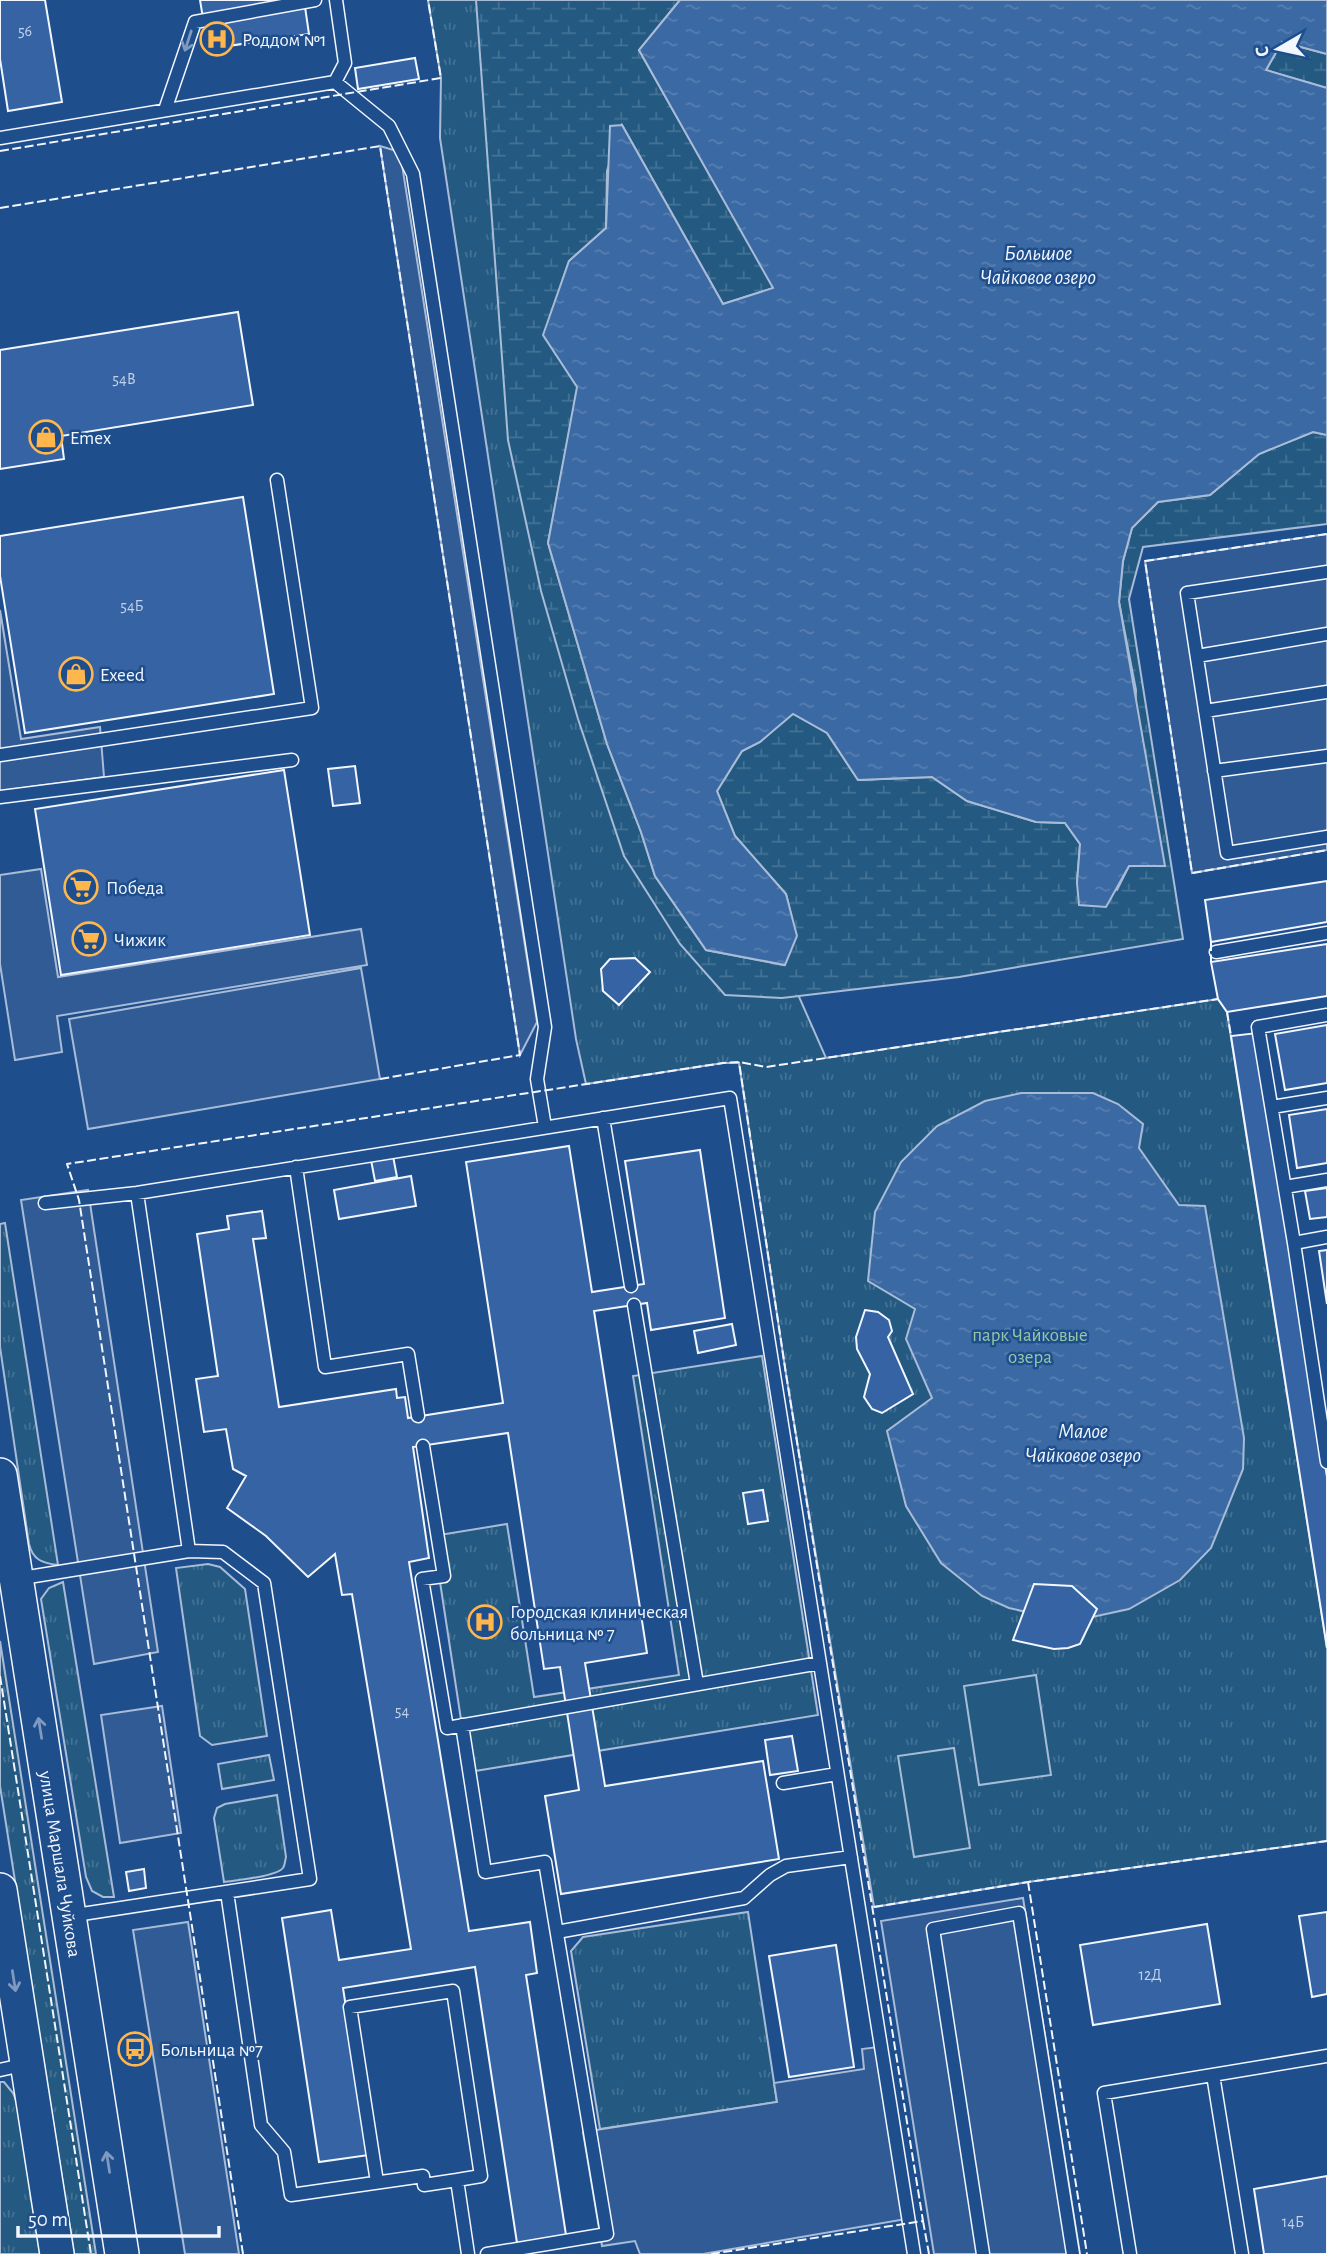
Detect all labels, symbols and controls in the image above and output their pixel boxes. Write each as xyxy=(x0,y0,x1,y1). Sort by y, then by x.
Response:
north arrow xyxy=(1243,14,1313,84)
hospital icon: Роддом №1 xyxy=(198,20,236,58)
house number: 56 xyxy=(18,23,32,39)
one-way arrow xyxy=(181,30,194,52)
place label: Роддом №1 xyxy=(242,31,327,50)
text: С xyxy=(1252,45,1273,58)
water label: Большое Чайковое озеро xyxy=(980,243,1096,289)
house number: 54В xyxy=(112,371,136,387)
shop icon: Emex xyxy=(27,418,65,456)
place label: Emex xyxy=(70,429,111,448)
house number: 54Б xyxy=(120,598,144,614)
shop icon: Exeed xyxy=(57,655,95,693)
place label: Exeed xyxy=(100,666,145,685)
supermarket icon: Победа xyxy=(62,868,100,906)
place label: Победа xyxy=(106,879,164,898)
supermarket icon: Чижик xyxy=(70,920,108,958)
place label: Чижик xyxy=(114,931,166,950)
park label: парк Чайковые озера xyxy=(972,1326,1088,1367)
water label: Малое Чайковое озеро xyxy=(1025,1421,1141,1467)
hospital icon: Городская клиническая больница № 7 xyxy=(466,1603,504,1641)
place label: Городская клиническая больница № 7 xyxy=(510,1603,688,1644)
house number: 54 xyxy=(395,1703,409,1719)
one-way arrow xyxy=(33,1717,46,1740)
street label: улица Маршала Чуйкова xyxy=(35,1769,84,1959)
house number: 12Д xyxy=(1138,1967,1162,1983)
one-way arrow xyxy=(8,1969,21,1992)
bus stop icon: Больница №7 xyxy=(116,2030,154,2068)
place label: Больница №7 xyxy=(160,2041,263,2060)
one-way arrow xyxy=(101,2151,114,2174)
scale bar xyxy=(18,2194,219,2238)
text: 50 m xyxy=(28,2209,68,2230)
house number: 14Б xyxy=(1282,2214,1304,2230)

